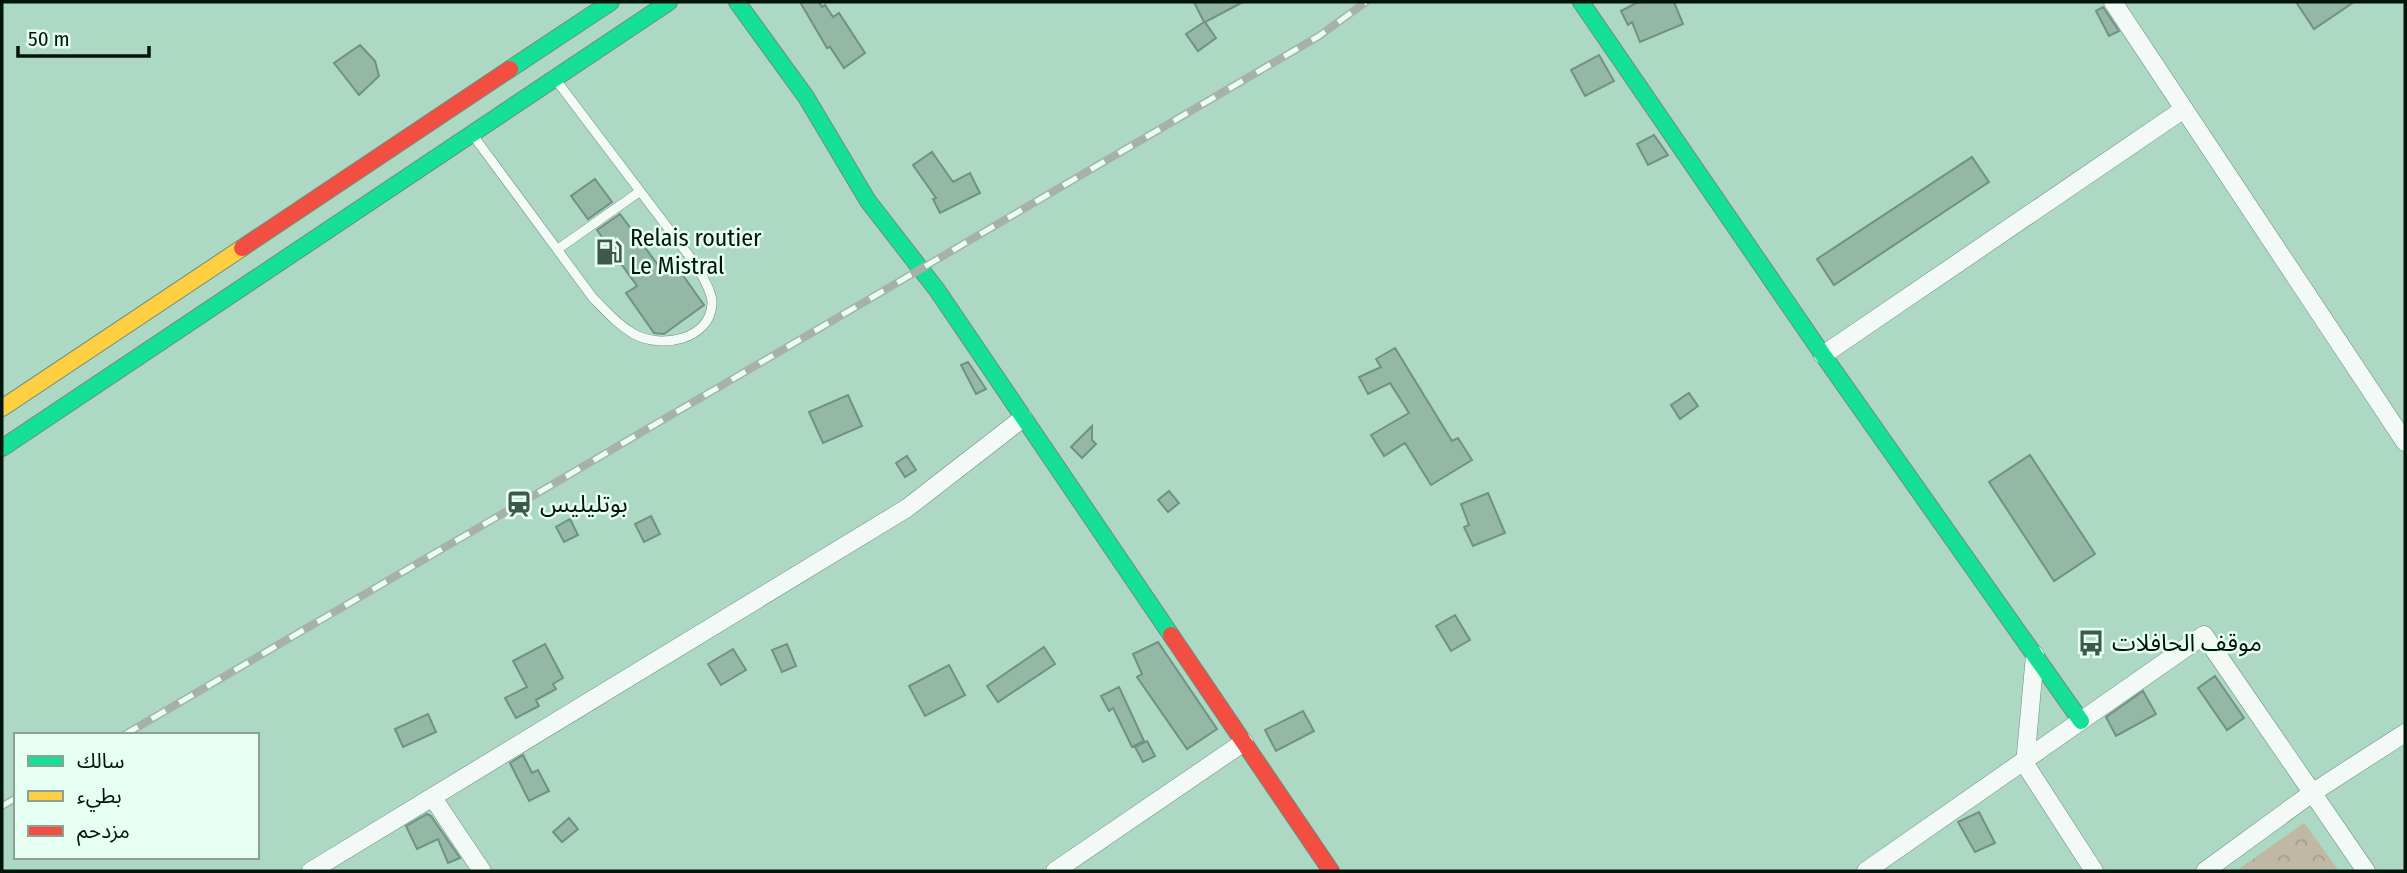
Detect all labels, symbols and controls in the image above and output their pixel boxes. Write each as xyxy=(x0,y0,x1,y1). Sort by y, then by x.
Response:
scale bar xyxy=(18,14,149,58)
text: 50 m xyxy=(28,26,70,52)
place label: Relais routier Le Mistral xyxy=(630,224,762,280)
fuel station icon: Relais routier Le Mistral xyxy=(594,237,624,267)
station icon: بوتليليس xyxy=(504,489,534,519)
place label: بوتليليس xyxy=(540,490,628,518)
bus stop icon: موقف الحافلات xyxy=(2076,628,2106,658)
place label: موقف الحافلات xyxy=(2112,629,2262,657)
legend xyxy=(14,733,259,859)
text: سالك xyxy=(77,748,124,774)
text: بطيء xyxy=(77,783,122,812)
text: مزدحم xyxy=(77,818,130,846)

